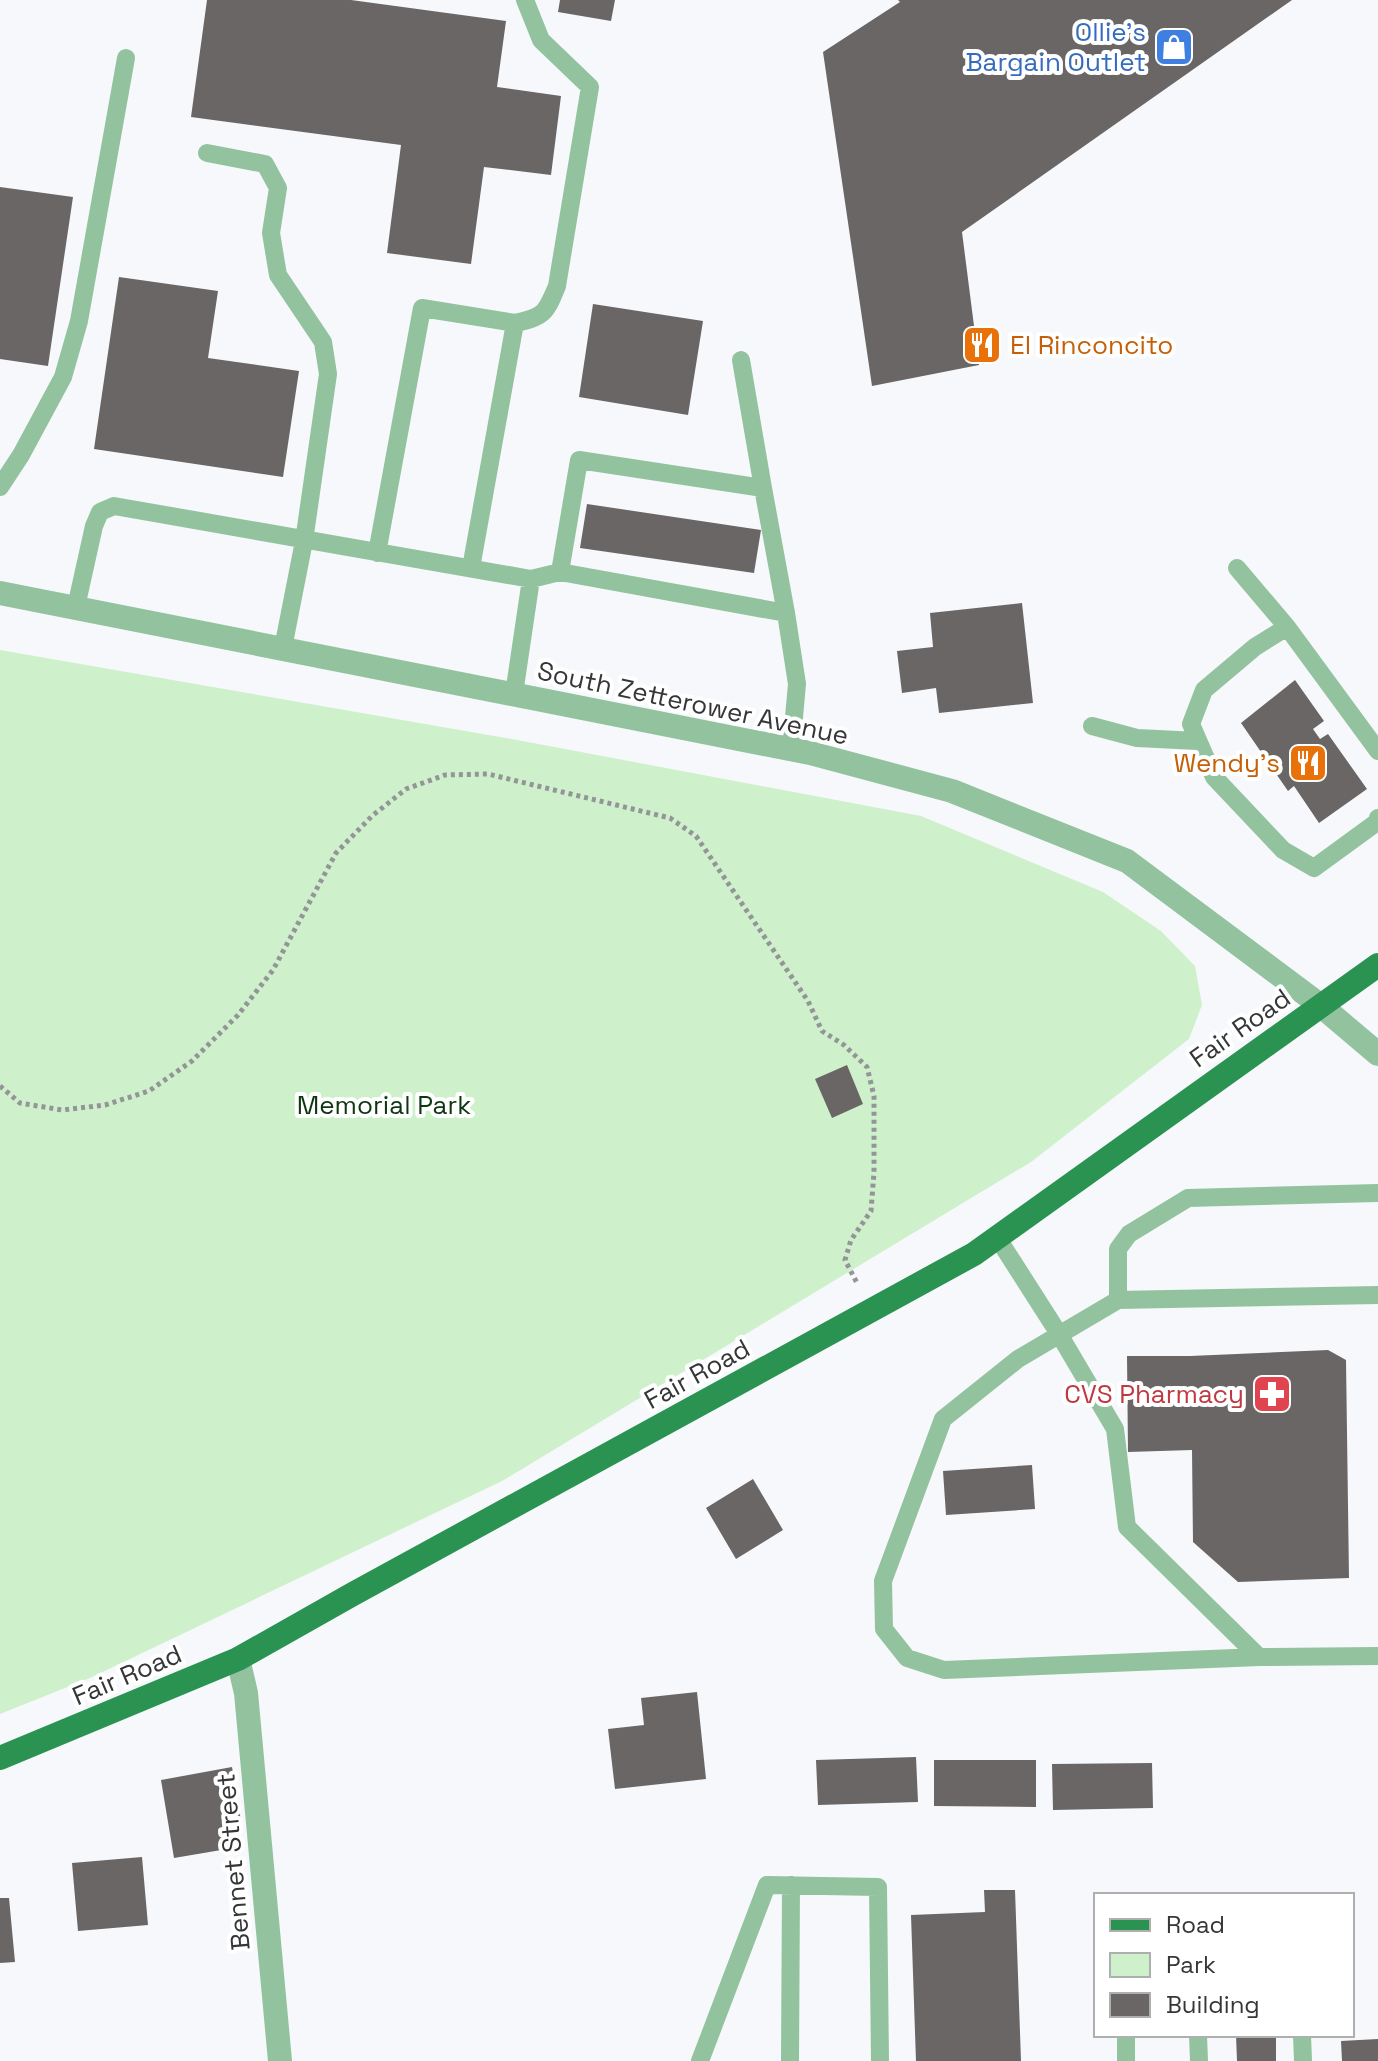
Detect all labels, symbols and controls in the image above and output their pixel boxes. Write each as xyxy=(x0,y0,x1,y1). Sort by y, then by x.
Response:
place label: Ollie's Bargain Outlet xyxy=(965,15,1146,79)
shop icon: Ollie's Bargain Outlet xyxy=(1153,26,1195,68)
restaurant icon: El Rinconcito xyxy=(961,324,1003,366)
place label: El Rinconcito xyxy=(1010,328,1173,362)
street label: South Zetterower Avenue xyxy=(534,653,852,753)
restaurant icon: Wendy's xyxy=(1287,742,1329,784)
place label: Wendy's xyxy=(1173,746,1280,780)
street label: Fair Road xyxy=(1183,981,1297,1075)
park label: Memorial Park xyxy=(297,1088,471,1122)
street label: Fair Road xyxy=(638,1331,756,1417)
pharmacy icon: CVS Pharmacy xyxy=(1251,1373,1293,1415)
place label: CVS Pharmacy xyxy=(1064,1377,1244,1411)
street label: Fair Road xyxy=(67,1637,187,1713)
street label: Bennet Street xyxy=(208,1772,258,1952)
legend xyxy=(1094,1893,1354,2037)
text: Road xyxy=(1166,1909,1225,1940)
text: Park xyxy=(1166,1949,1216,1980)
text: Building xyxy=(1166,1989,1260,2020)

